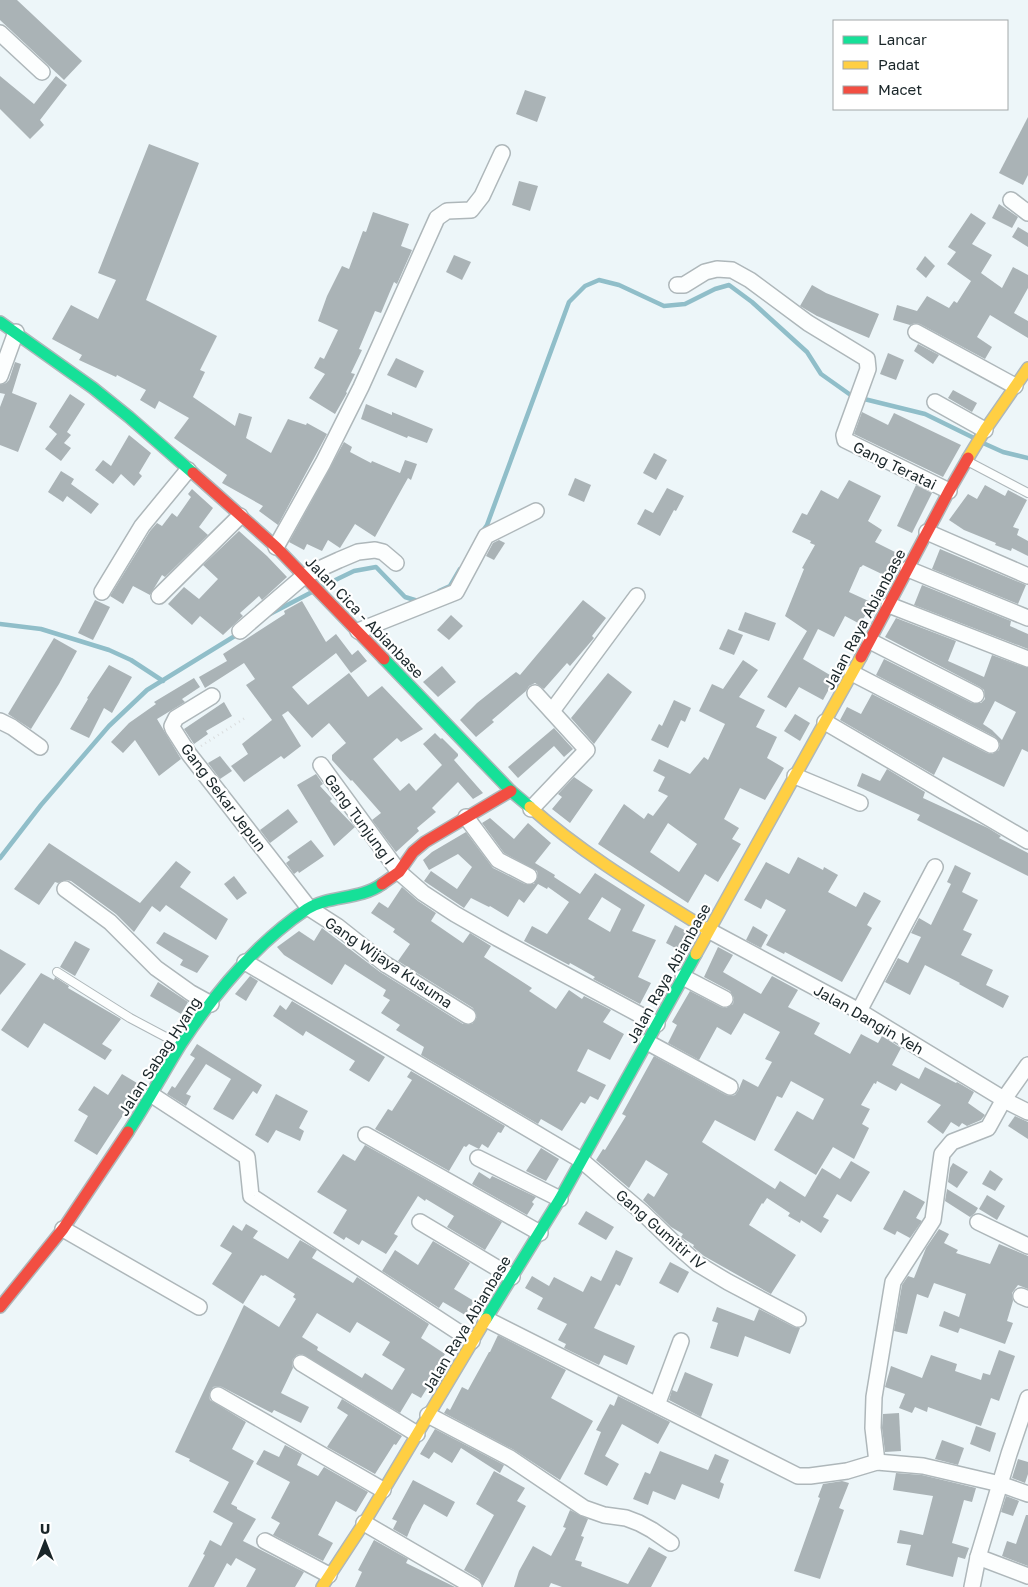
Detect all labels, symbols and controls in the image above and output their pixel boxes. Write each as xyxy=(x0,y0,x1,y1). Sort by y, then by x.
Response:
legend xyxy=(833,20,1008,110)
text: Lancar xyxy=(878,30,927,48)
text: Padat xyxy=(878,55,920,73)
text: Macet xyxy=(878,80,922,98)
street label: Gang Teratai xyxy=(850,437,940,493)
street label: Jalan Raya Abianbase xyxy=(819,545,909,692)
street label: Jalan Cica - Abianbase xyxy=(302,552,428,682)
street label: Gang Sekar Jepun xyxy=(178,739,270,855)
street label: Gang Tunjung I xyxy=(321,770,399,868)
street label: Jalan Raya Abianbase xyxy=(622,900,714,1046)
street label: Gang Wijaya Kusuma xyxy=(322,913,456,1011)
street label: Jalan Dangin Yeh xyxy=(811,980,927,1058)
street label: Jalan Sabag Hyang xyxy=(114,993,204,1119)
street label: Gang Gumitir IV xyxy=(613,1185,709,1273)
street label: Jalan Raya Abianbase xyxy=(418,1252,514,1396)
north arrow xyxy=(20,1517,70,1567)
text: U xyxy=(40,1520,50,1537)

